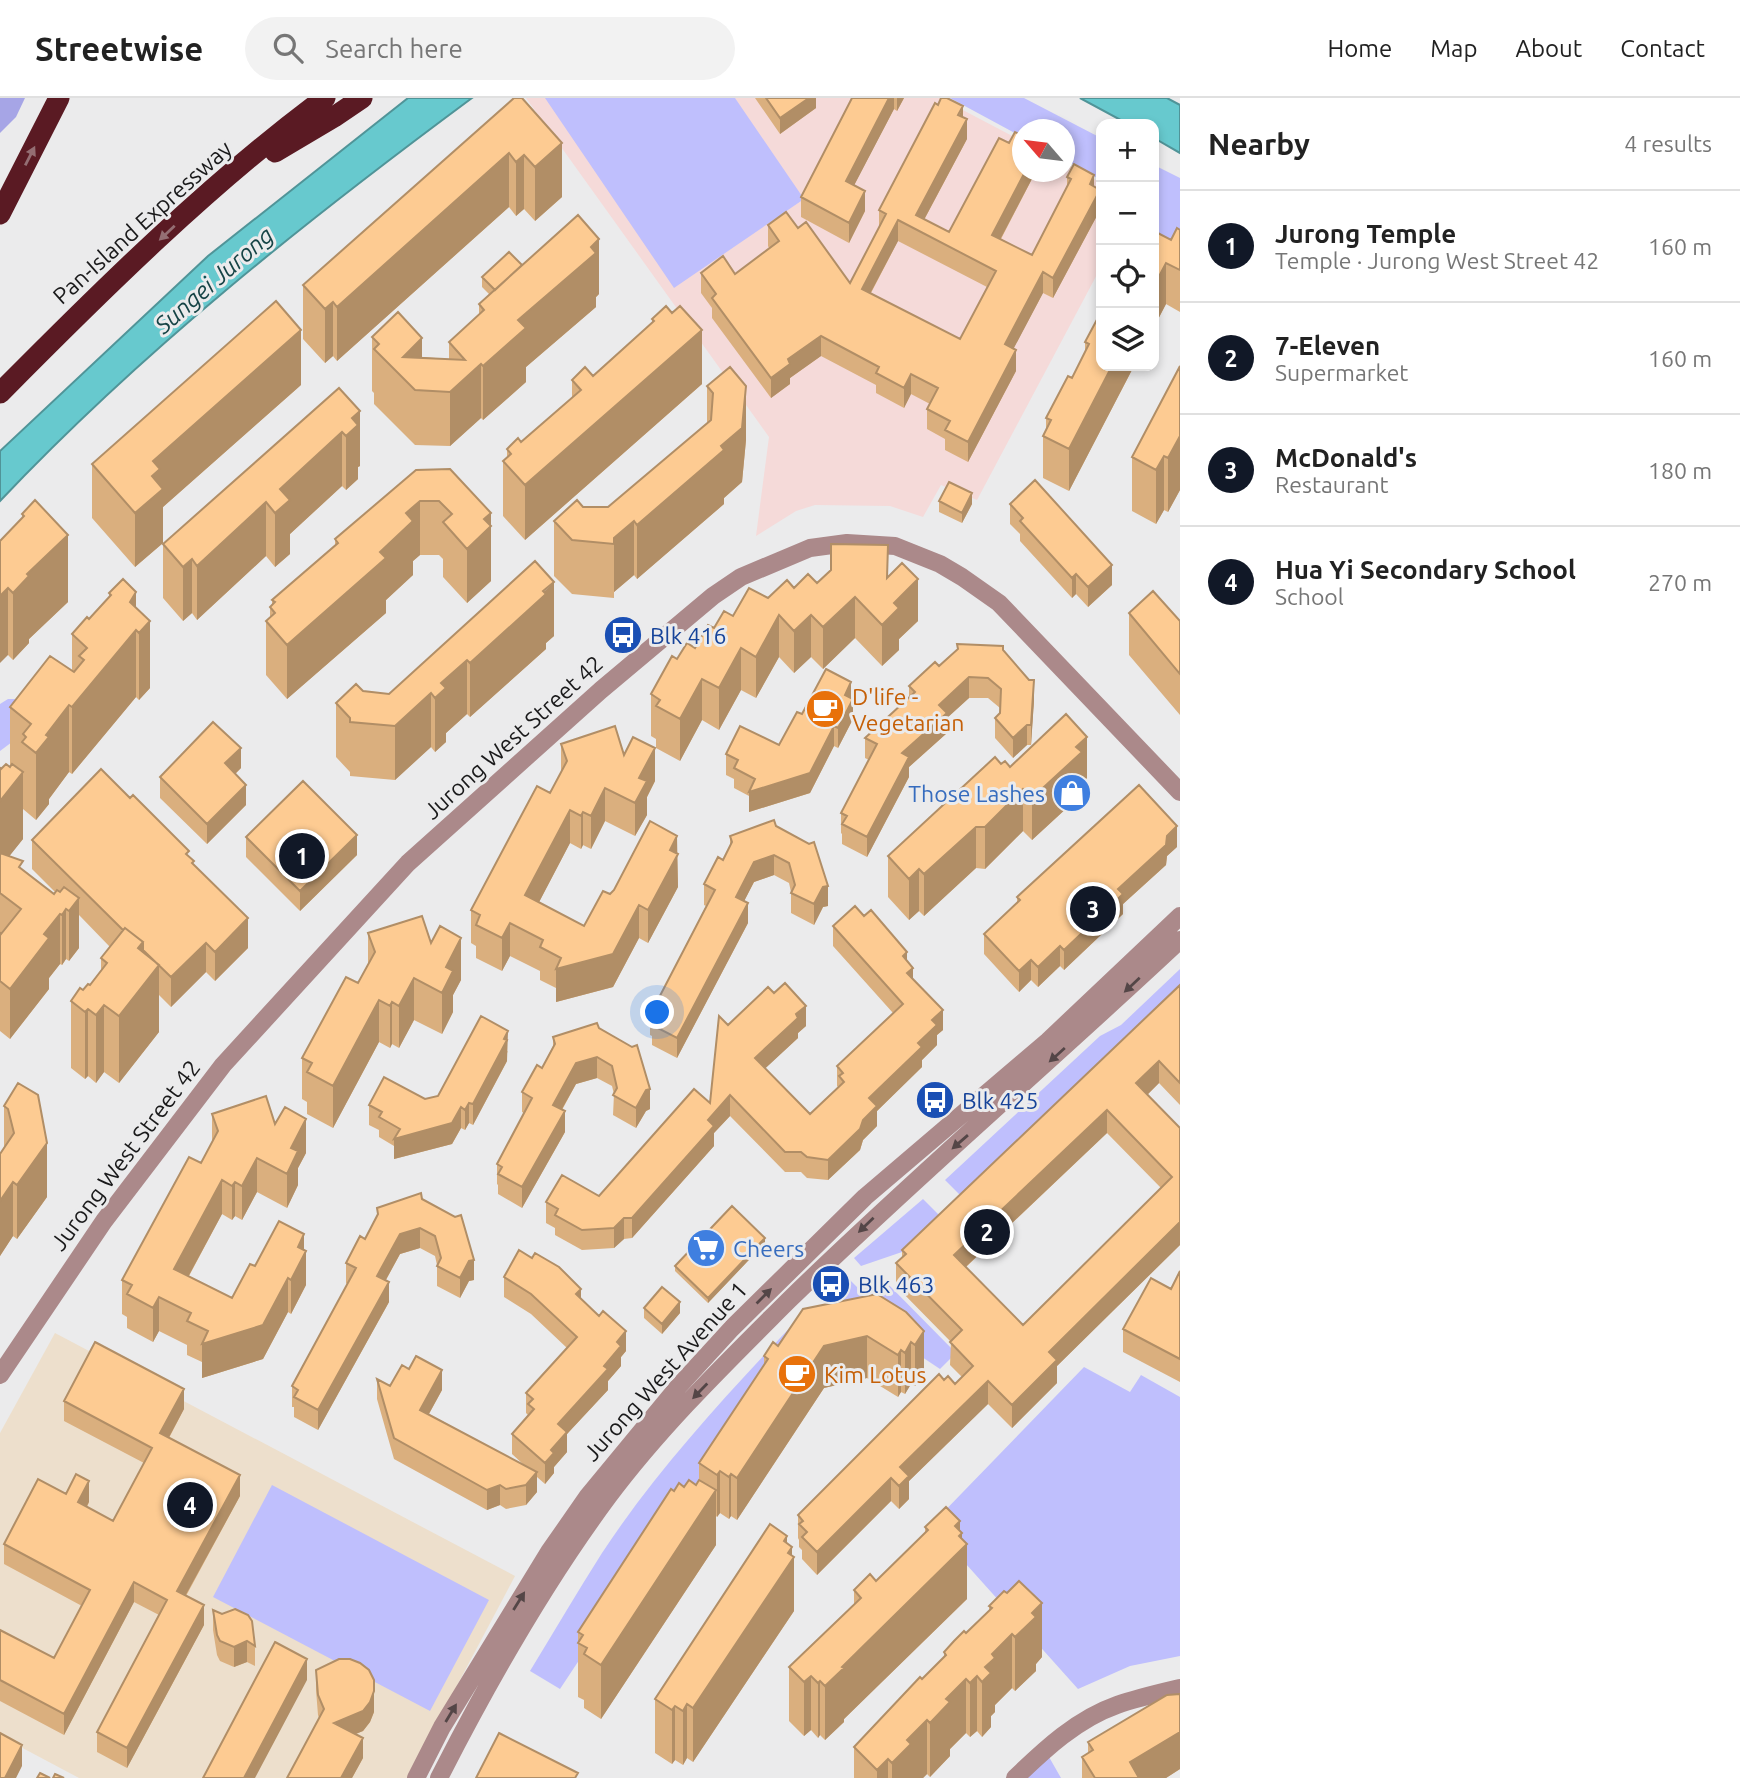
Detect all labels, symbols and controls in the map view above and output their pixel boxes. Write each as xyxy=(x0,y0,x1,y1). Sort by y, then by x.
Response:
search box xyxy=(245,17,735,80)
icon: search xyxy=(269,29,307,67)
text: Streetwise xyxy=(35,30,203,67)
text: Search here xyxy=(325,34,463,63)
text: Home xyxy=(1327,35,1392,62)
text: Map xyxy=(1430,35,1477,62)
text: About xyxy=(1515,35,1582,62)
text: Contact xyxy=(1620,35,1705,62)
north arrow xyxy=(1012,119,1075,182)
map controls xyxy=(1096,119,1159,371)
button: + xyxy=(1096,119,1159,182)
text: Nearby xyxy=(1208,127,1310,161)
text: 4 results xyxy=(1624,131,1712,156)
street label: Pan-Island Expressway xyxy=(48,135,236,309)
one-way arrow xyxy=(24,146,35,166)
button: − xyxy=(1096,182,1159,245)
text: Jurong Temple xyxy=(1275,219,1456,248)
water label: Sungei Jurong xyxy=(149,221,279,339)
one-way arrow xyxy=(158,225,176,241)
text: 1 xyxy=(1225,234,1237,259)
text: 160 m xyxy=(1648,234,1712,259)
button: locate xyxy=(1096,245,1159,308)
text: Temple · Jurong West Street 42 xyxy=(1275,248,1599,273)
button: layers xyxy=(1096,308,1159,371)
text: 7-Eleven xyxy=(1275,331,1380,360)
text: 2 xyxy=(1225,346,1237,371)
text: 160 m xyxy=(1648,346,1712,371)
text: Supermarket xyxy=(1275,360,1408,385)
text: McDonald's xyxy=(1275,443,1417,472)
text: 3 xyxy=(1225,458,1237,483)
text: 180 m xyxy=(1648,458,1712,483)
text: Restaurant xyxy=(1275,472,1389,497)
text: Hua Yi Secondary School xyxy=(1275,555,1576,584)
text: 4 xyxy=(1225,570,1237,595)
text: 270 m xyxy=(1648,570,1712,595)
text: School xyxy=(1275,584,1344,609)
bus stop icon: Blk 416 xyxy=(602,614,644,656)
place label: Blk 416 xyxy=(650,623,726,648)
street label: Jurong West Street 42 xyxy=(419,650,607,824)
place label: D'life - Vegetarian xyxy=(852,684,964,735)
cafe icon: D'life - Vegetarian xyxy=(804,688,846,730)
shop icon: Those Lashes xyxy=(1051,772,1093,814)
place label: Those Lashes xyxy=(908,781,1045,806)
pin: 1 xyxy=(279,830,325,882)
pin: 3 xyxy=(1070,883,1116,935)
one-way arrow xyxy=(1124,977,1141,993)
your location xyxy=(640,995,674,1029)
one-way arrow xyxy=(1049,1047,1066,1063)
street label: Jurong West Street 42 xyxy=(45,1055,205,1255)
bus stop icon: Blk 425 xyxy=(914,1079,956,1121)
place label: Blk 425 xyxy=(962,1088,1038,1113)
one-way arrow xyxy=(952,1133,969,1149)
pin: 2 xyxy=(964,1206,1010,1258)
one-way arrow xyxy=(858,1216,875,1232)
supermarket icon: Cheers xyxy=(685,1227,727,1269)
place label: Cheers xyxy=(733,1236,804,1261)
bus stop icon: Blk 463 xyxy=(810,1263,852,1305)
place label: Blk 463 xyxy=(858,1272,934,1297)
street label: Jurong West Avenue 1 xyxy=(578,1276,752,1466)
one-way arrow xyxy=(756,1288,772,1305)
cafe icon: Kim Lotus xyxy=(776,1353,818,1395)
place label: Kim Lotus xyxy=(824,1362,927,1387)
one-way arrow xyxy=(692,1382,708,1399)
pin: 4 xyxy=(167,1479,213,1531)
one-way arrow xyxy=(513,1592,525,1611)
one-way arrow xyxy=(445,1703,457,1722)

